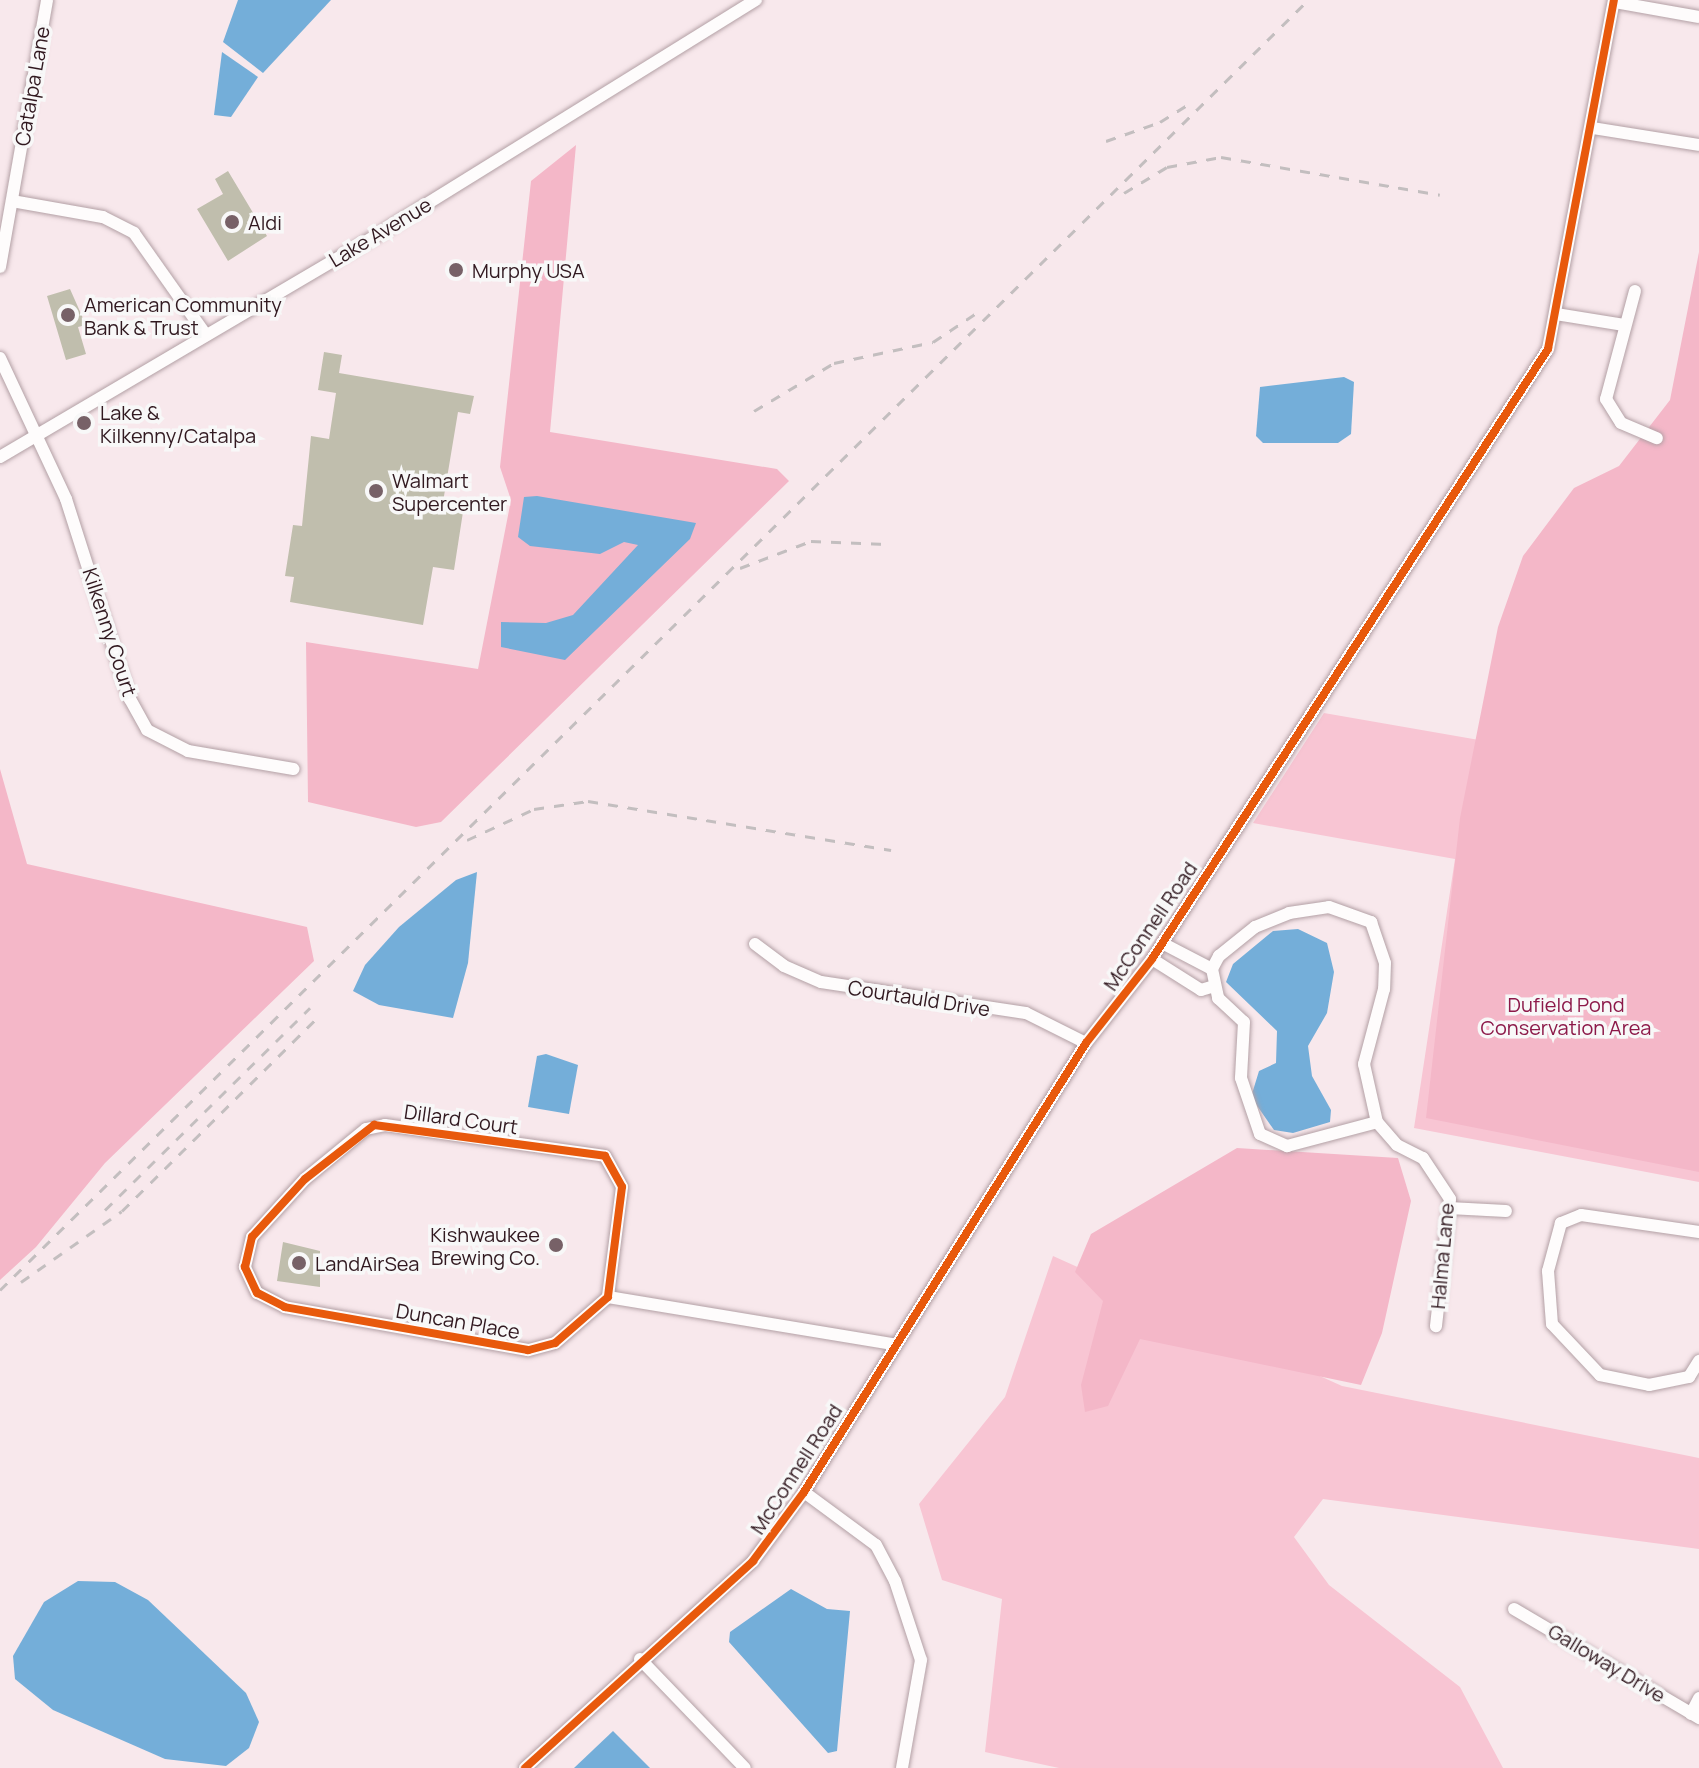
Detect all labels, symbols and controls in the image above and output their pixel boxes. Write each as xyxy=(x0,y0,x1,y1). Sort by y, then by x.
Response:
street label: Catalpa Lane xyxy=(10,24,54,148)
street label: Lake Avenue xyxy=(324,192,436,272)
place label: Aldi xyxy=(248,210,282,234)
marker: Aldi xyxy=(223,213,241,231)
place label: Murphy USA xyxy=(472,258,585,282)
marker: Murphy USA xyxy=(447,261,465,279)
place label: American Community Bank & Trust xyxy=(84,292,282,339)
marker: American Community Bank & Trust xyxy=(59,306,77,324)
place label: Lake & Kilkenny/Catalpa xyxy=(100,400,256,447)
marker: Lake & Kilkenny/Catalpa xyxy=(75,414,93,432)
place label: Walmart Supercenter xyxy=(392,468,507,515)
marker: Walmart Supercenter xyxy=(367,482,385,500)
street label: Kilkenny Court xyxy=(78,565,142,699)
street label: McConnell Road xyxy=(1098,857,1202,995)
street label: Courtauld Drive xyxy=(846,975,992,1021)
park label: Dufield Pond Conservation Area xyxy=(1481,992,1651,1039)
street label: Dillard Court xyxy=(403,1099,519,1139)
street label: Halma Lane xyxy=(1425,1202,1459,1310)
place label: Kishwaukee Brewing Co. xyxy=(430,1222,540,1269)
marker: Kishwaukee Brewing Co. xyxy=(547,1236,565,1254)
place label: LandAirSea xyxy=(315,1251,419,1275)
marker: LandAirSea xyxy=(290,1254,308,1272)
street label: Duncan Place xyxy=(394,1298,522,1344)
street label: McConnell Road xyxy=(745,1400,847,1538)
street label: Galloway Drive xyxy=(1544,1619,1670,1707)

